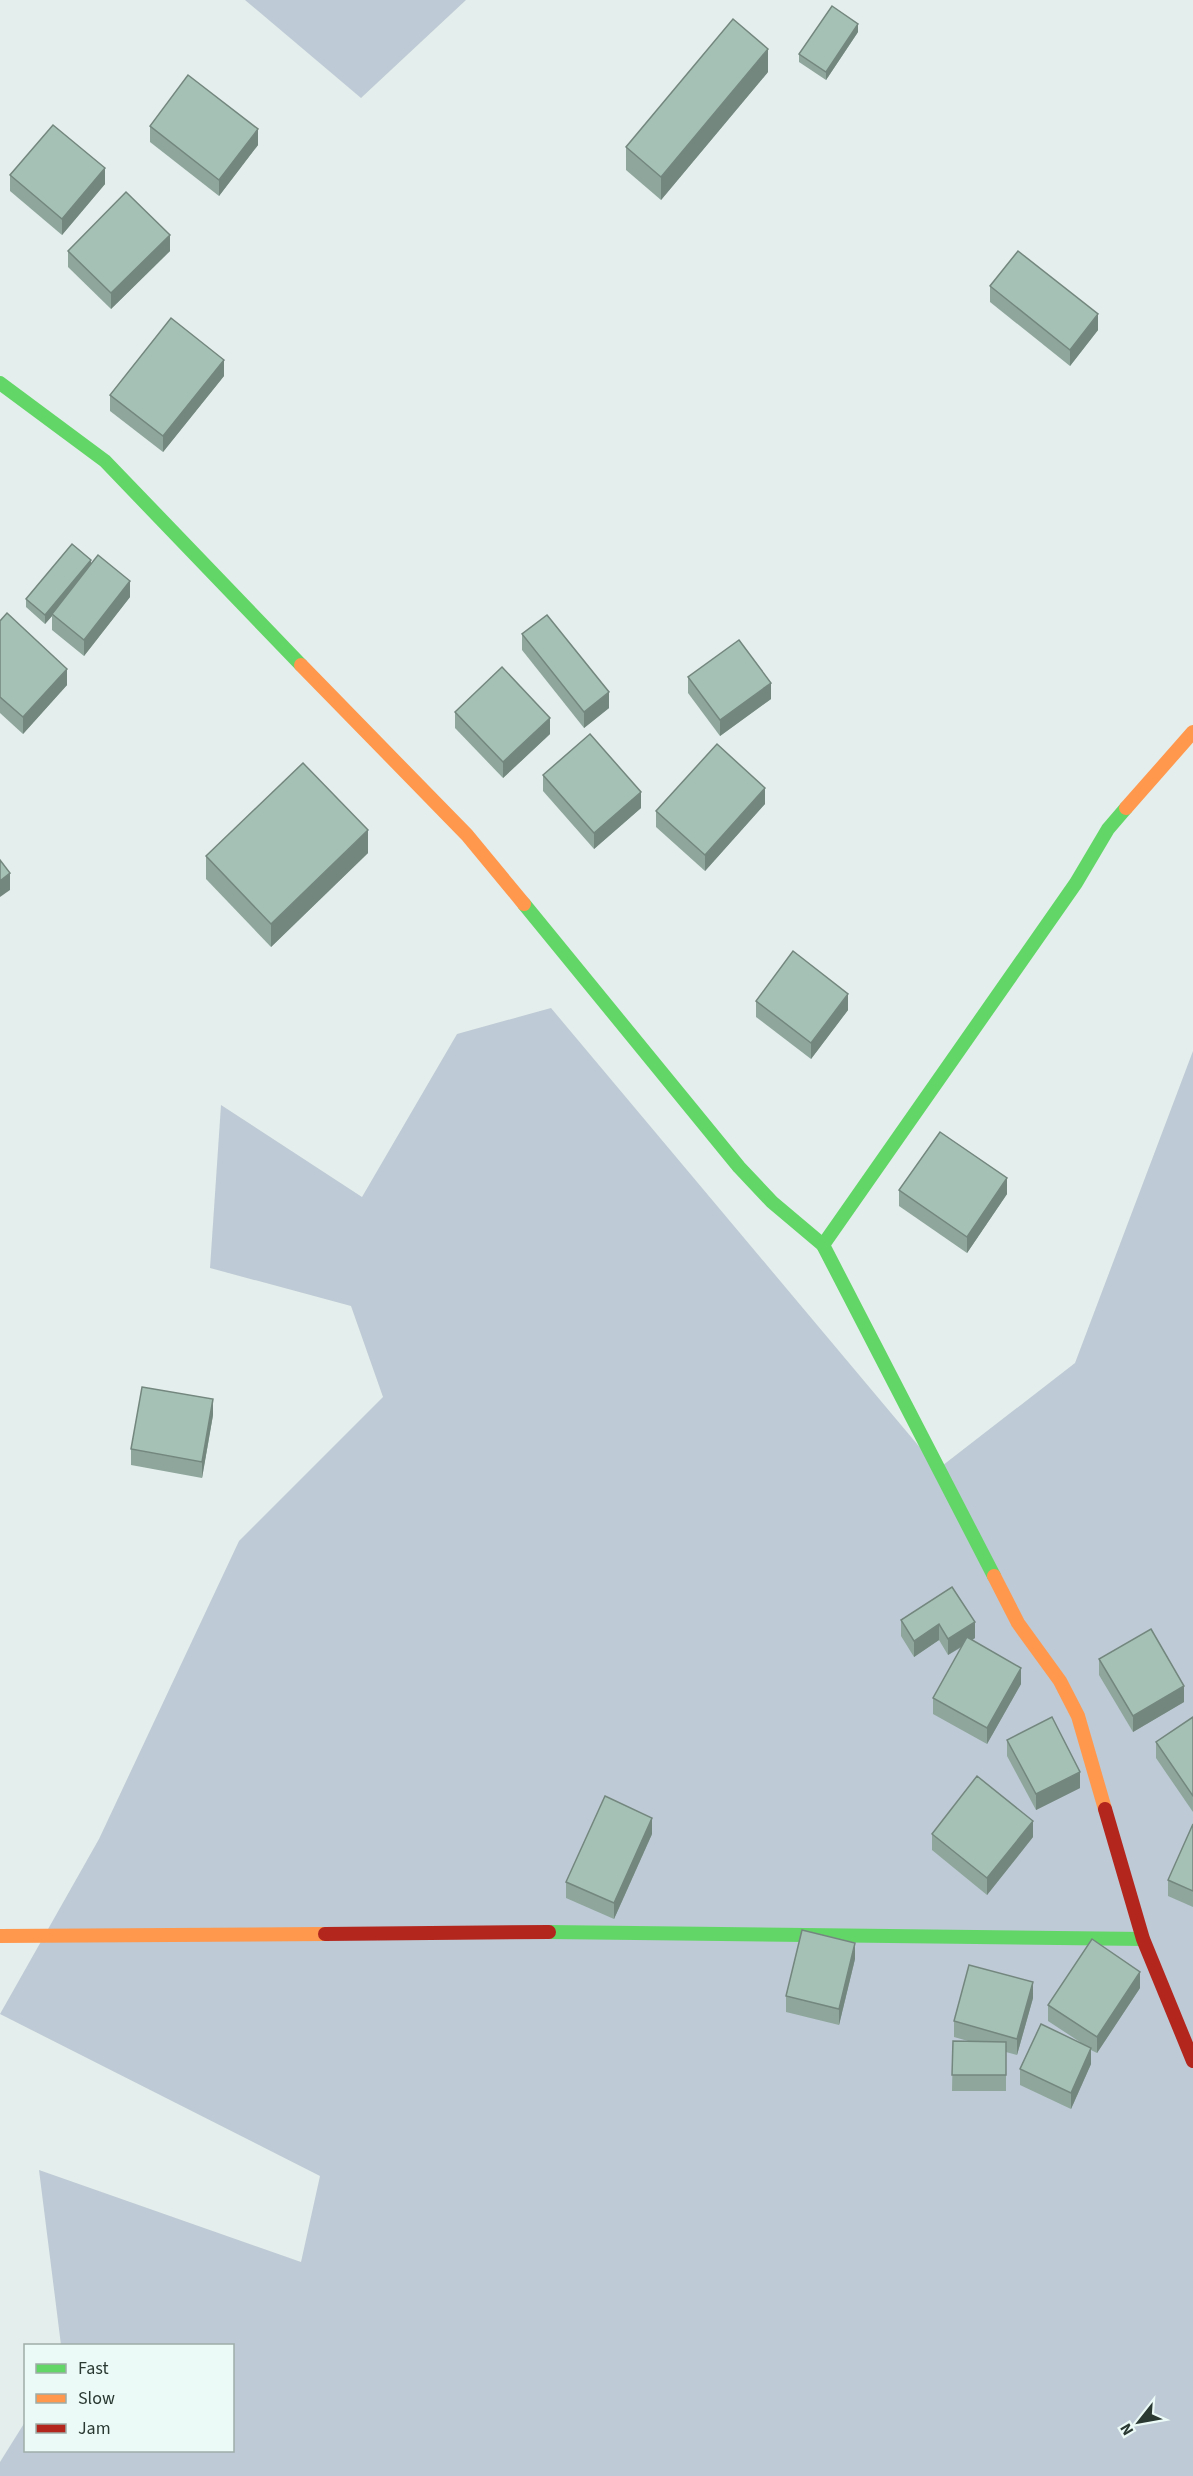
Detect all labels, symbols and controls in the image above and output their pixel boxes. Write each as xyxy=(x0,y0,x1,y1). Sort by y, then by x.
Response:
legend xyxy=(24,2344,234,2452)
text: Fast xyxy=(78,2356,109,2381)
text: Slow xyxy=(78,2386,115,2411)
north arrow xyxy=(1109,2392,1169,2452)
text: Jam xyxy=(78,2416,111,2441)
text: N xyxy=(1115,2419,1139,2439)

